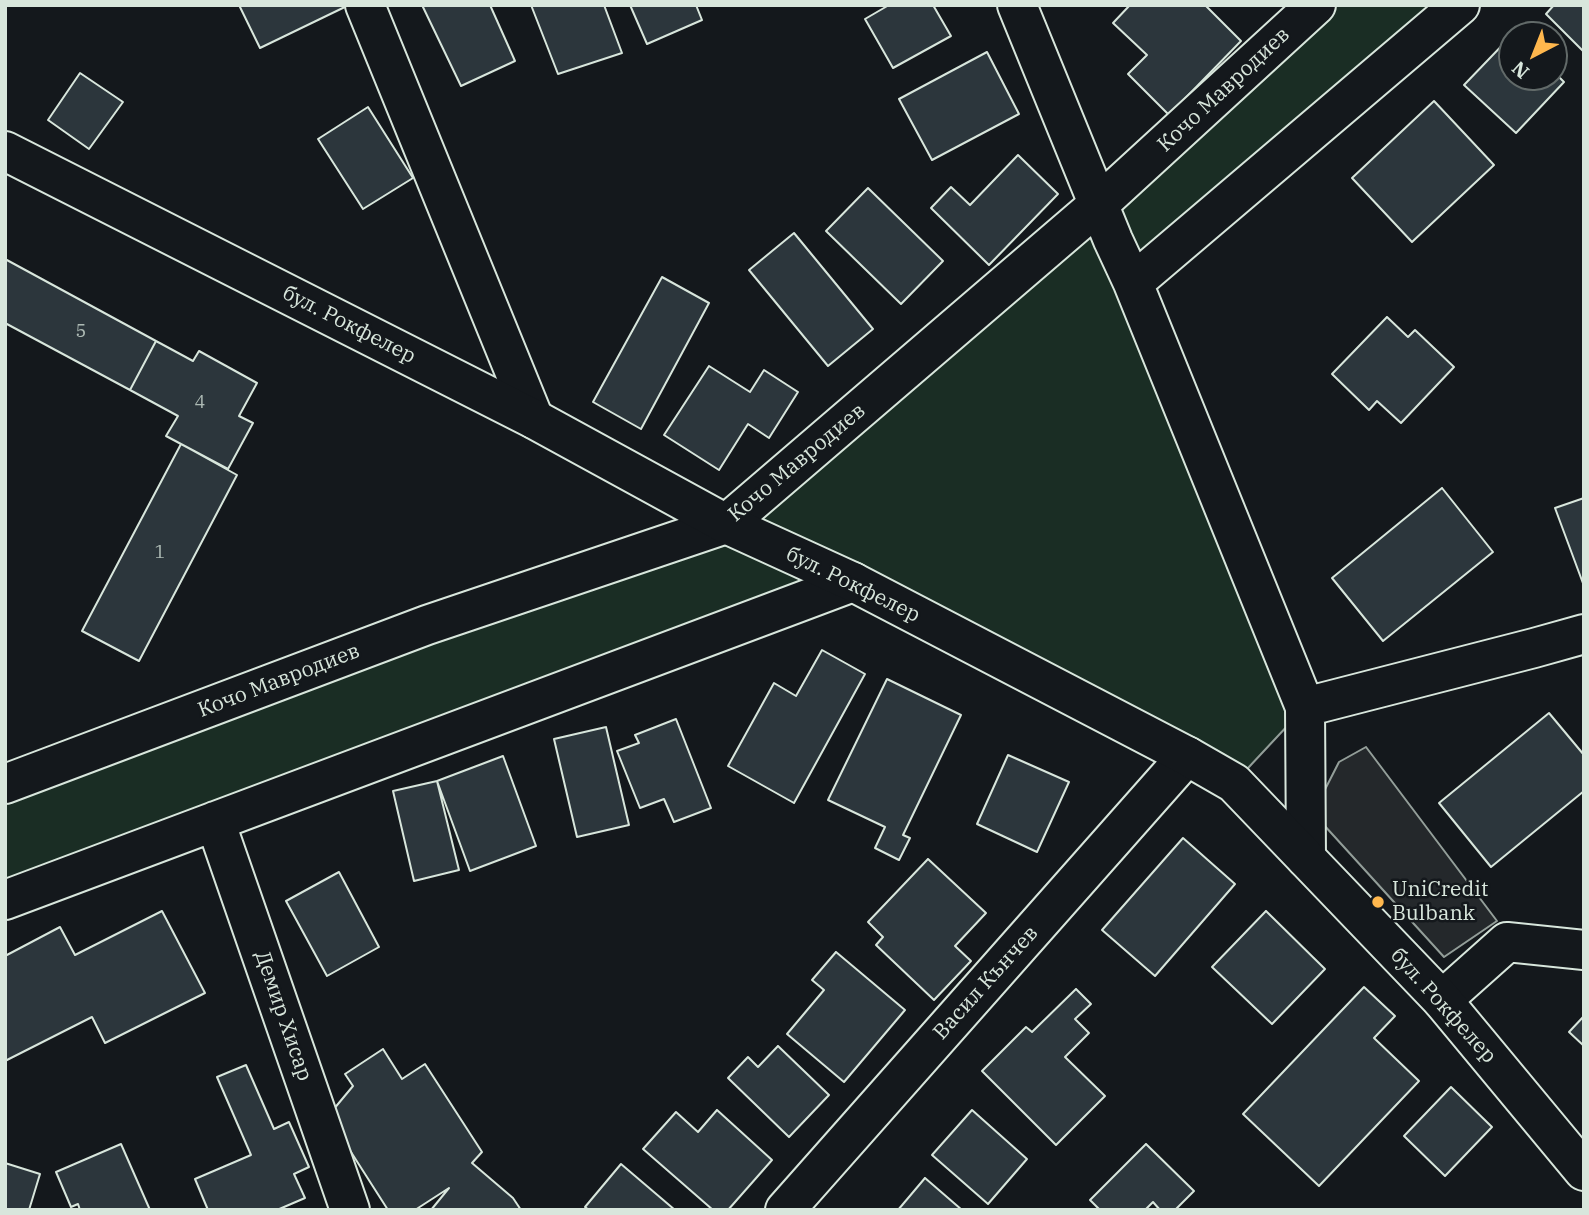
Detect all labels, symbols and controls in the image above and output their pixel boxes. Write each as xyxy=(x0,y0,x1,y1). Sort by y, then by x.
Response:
north arrow xyxy=(1498,21,1568,91)
street label: Кочо Мавродиев xyxy=(1153,22,1295,158)
text: N xyxy=(1507,56,1534,84)
street label: бул. Рокфелер xyxy=(278,281,420,369)
house number: 5 xyxy=(76,321,86,343)
house number: 4 xyxy=(195,392,205,414)
street label: Кочо Мавродиев xyxy=(723,398,871,528)
house number: 1 xyxy=(155,542,165,564)
street label: бул. Рокфелер xyxy=(782,542,924,628)
street label: Кочо Мавродиев xyxy=(195,639,363,723)
place label: UniCredit Bulbank xyxy=(1392,877,1488,927)
marker: UniCredit Bulbank xyxy=(1370,894,1386,910)
street label: Васил Кънчев xyxy=(928,921,1044,1045)
street label: бул. Рокфелер xyxy=(1385,943,1501,1069)
street label: Демир Хисар xyxy=(249,948,317,1084)

